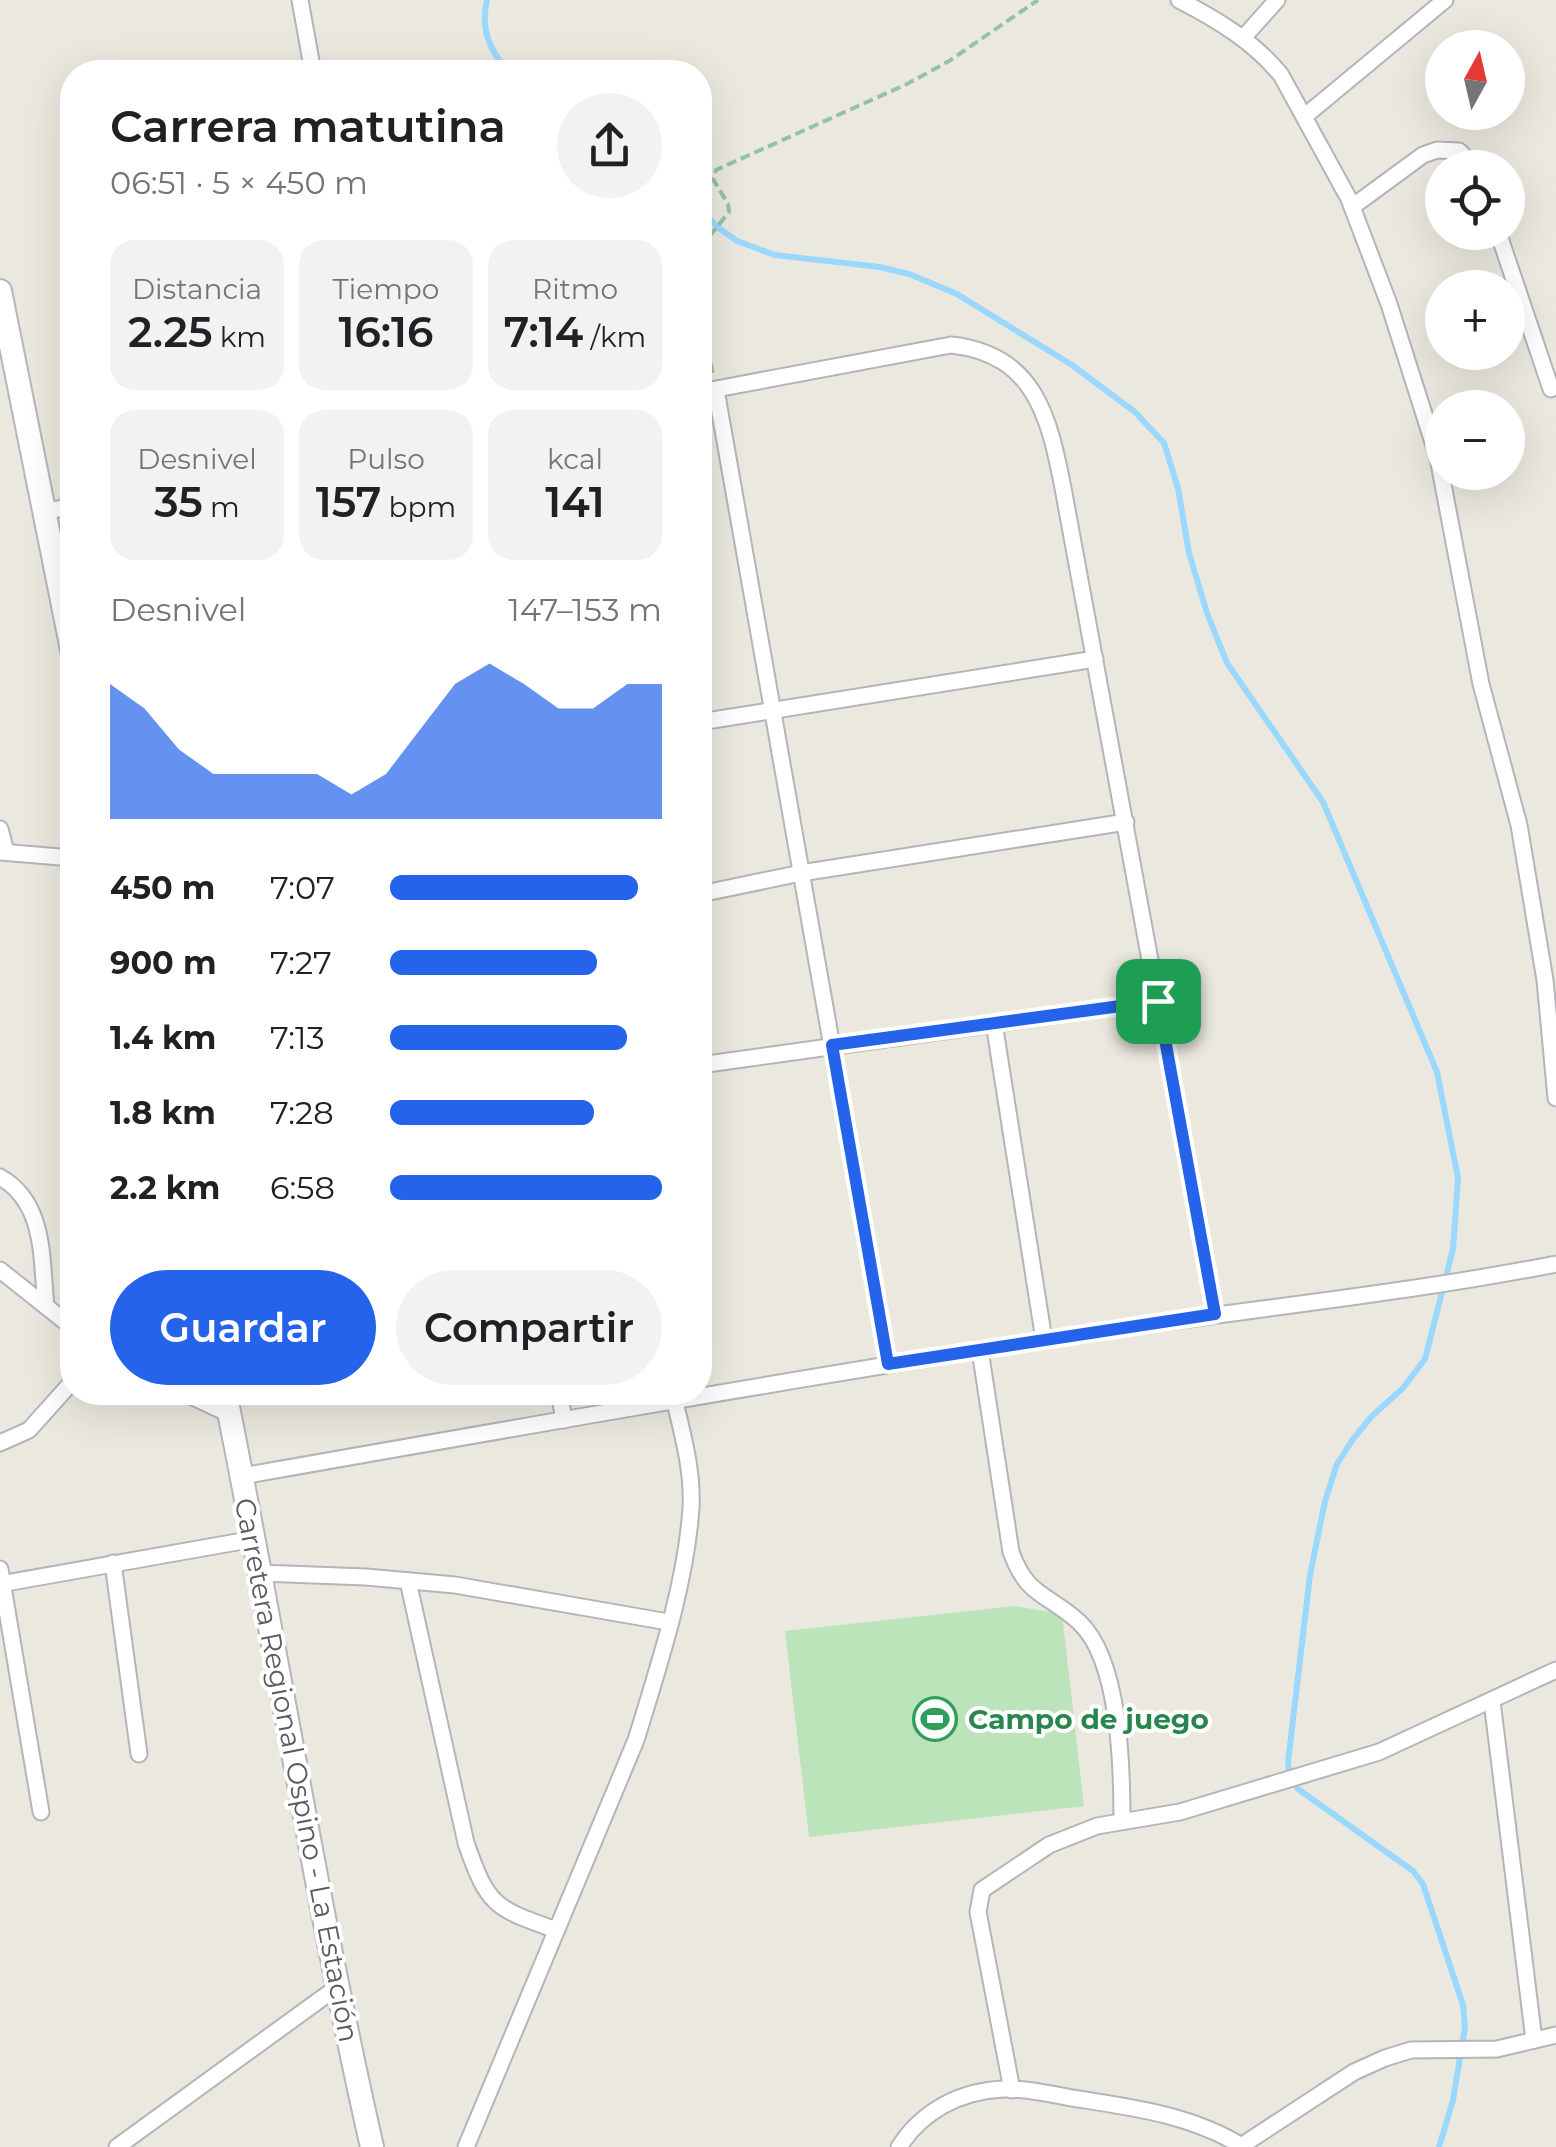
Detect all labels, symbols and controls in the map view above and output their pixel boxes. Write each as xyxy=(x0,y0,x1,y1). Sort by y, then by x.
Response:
north arrow xyxy=(1425,30,1525,130)
map controls xyxy=(1425,30,1525,490)
button: share xyxy=(557,93,662,198)
text: Carrera matutina xyxy=(110,98,506,153)
button: locate xyxy=(1425,150,1525,250)
text: 06:51 · 5 × 450 m xyxy=(110,163,368,202)
button: + xyxy=(1425,270,1525,370)
text: Distancia xyxy=(132,272,262,306)
text: Tiempo xyxy=(333,272,439,306)
text: Ritmo xyxy=(532,272,618,306)
text: 2.25 xyxy=(128,306,212,358)
text: 16:16 xyxy=(339,306,433,358)
text: 7:14 xyxy=(504,306,583,358)
text: km xyxy=(212,320,266,354)
text: /km xyxy=(583,320,646,354)
button: − xyxy=(1425,390,1525,490)
text: Desnivel xyxy=(137,442,257,476)
text: Pulso xyxy=(347,442,425,476)
text: kcal xyxy=(547,442,603,476)
text: 35 xyxy=(154,476,203,528)
text: 157 xyxy=(316,476,381,528)
text: 141 xyxy=(545,476,605,528)
text: m xyxy=(203,490,240,524)
text: bpm xyxy=(381,490,456,524)
text: Desnivel xyxy=(110,590,246,629)
text: 147–153 m xyxy=(508,590,662,629)
text: 450 m xyxy=(110,868,215,907)
text: 7:07 xyxy=(270,868,335,907)
text: 900 m xyxy=(110,943,216,982)
text: 7:27 xyxy=(270,943,332,982)
pin xyxy=(1116,959,1201,1044)
icon: arrive xyxy=(1131,974,1186,1029)
text: 1.4 km xyxy=(110,1018,216,1057)
text: 7:13 xyxy=(270,1018,325,1057)
text: 1.8 km xyxy=(110,1093,216,1132)
text: 7:28 xyxy=(270,1093,334,1132)
text: 2.2 km xyxy=(110,1168,220,1207)
text: 6:58 xyxy=(270,1168,335,1207)
button: Guardar xyxy=(110,1270,376,1385)
button: Compartir xyxy=(396,1270,662,1385)
street label: Carretera Regional Ospino - La Estación xyxy=(228,1495,366,2045)
sports icon: Campo de juego xyxy=(912,1696,958,1742)
place label: Campo de juego xyxy=(968,1702,1209,1736)

